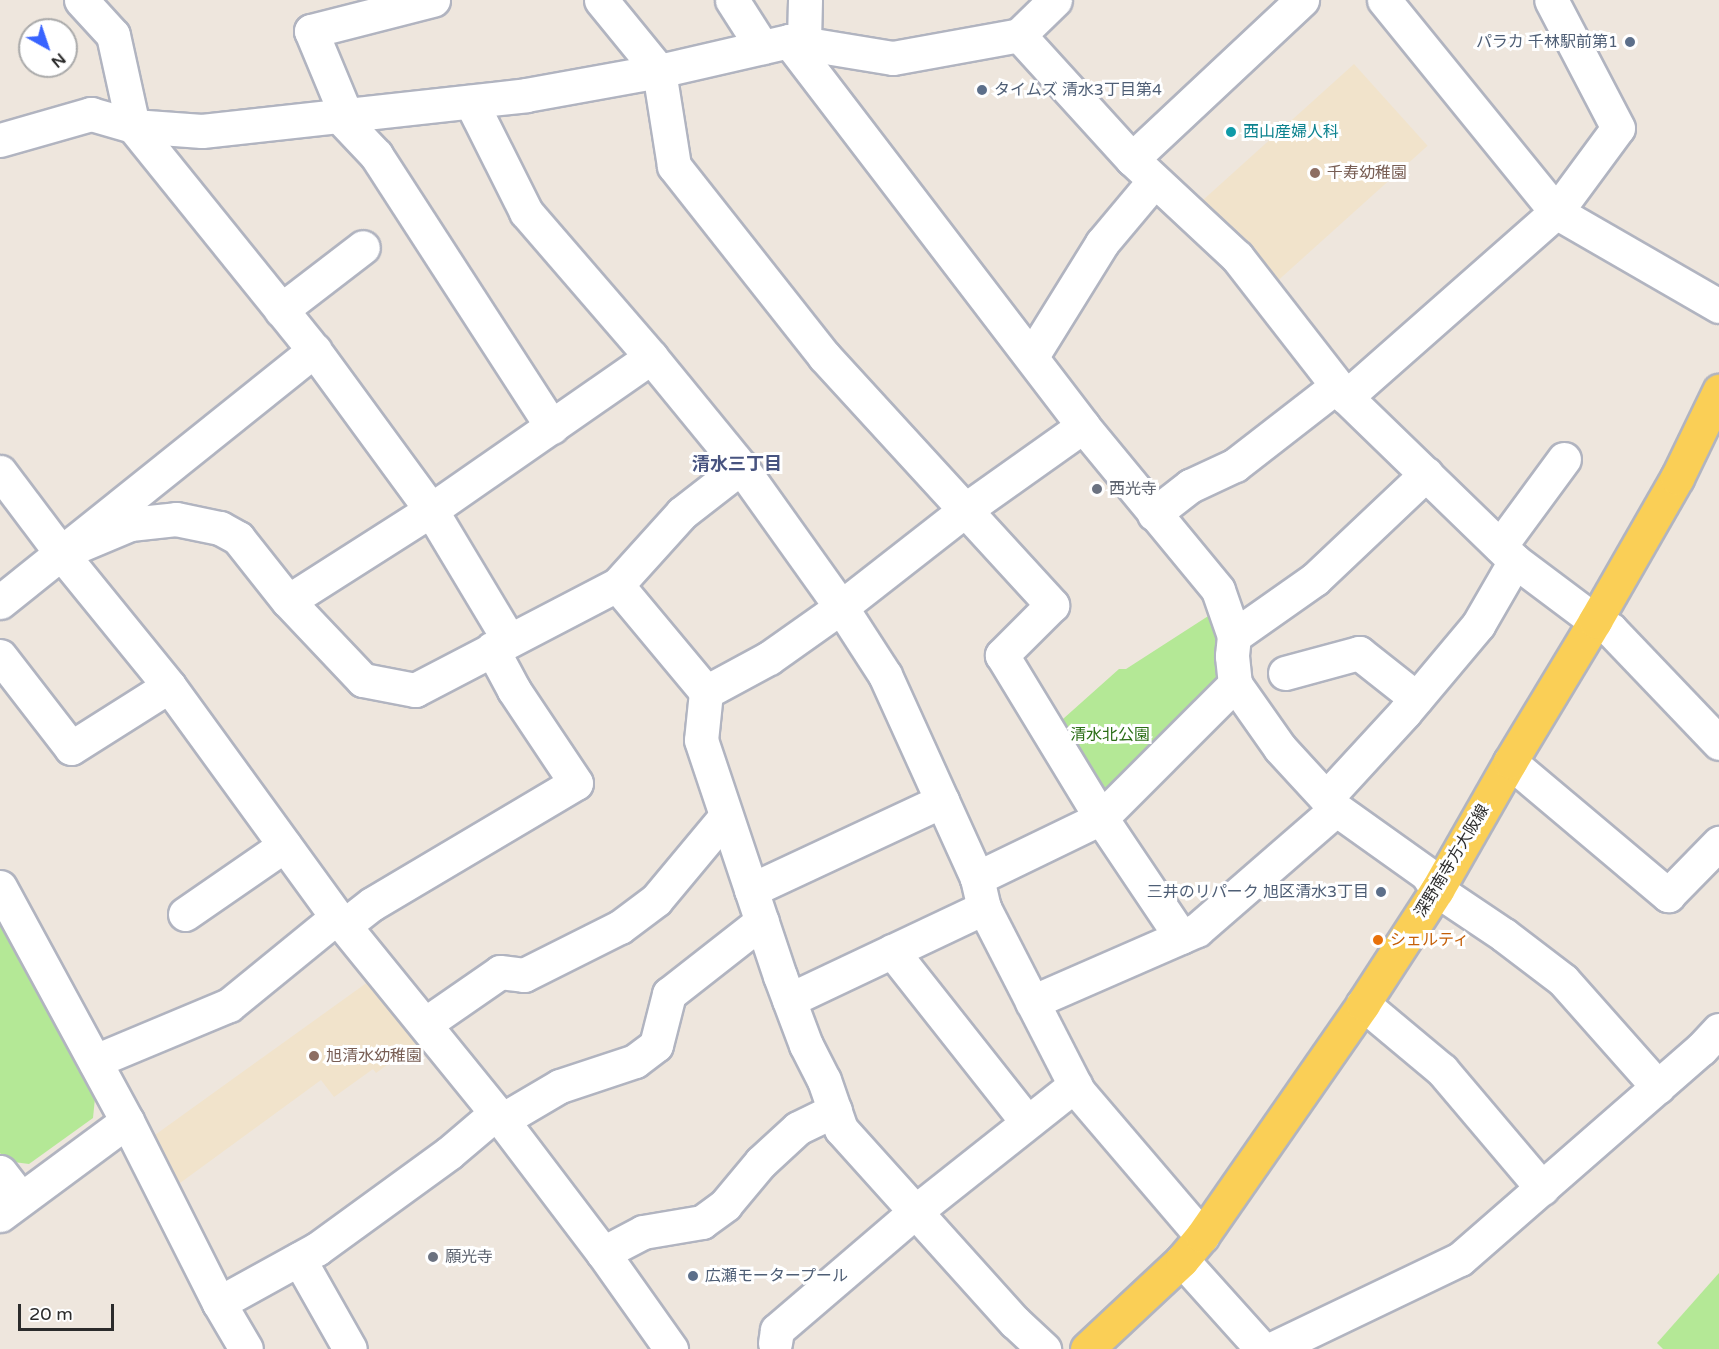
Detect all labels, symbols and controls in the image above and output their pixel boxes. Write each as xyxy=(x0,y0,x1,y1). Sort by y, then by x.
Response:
north arrow xyxy=(18,18,78,78)
place label: パラカ 千林駅前第1 xyxy=(1476,32,1618,52)
marker: パラカ 千林駅前第1 xyxy=(1623,35,1637,49)
text: N xyxy=(47,48,70,72)
place label: タイムズ 清水3丁目第4 xyxy=(994,80,1162,100)
marker: タイムズ 清水3丁目第4 xyxy=(975,83,989,97)
place label: 西山産婦人科 xyxy=(1243,122,1339,142)
marker: 西山産婦人科 xyxy=(1224,125,1238,139)
place label: 千寿幼稚園 xyxy=(1327,163,1407,183)
marker: 千寿幼稚園 xyxy=(1308,166,1322,180)
district label: 清水三丁目 xyxy=(692,453,782,475)
place label: 西光寺 xyxy=(1109,479,1157,499)
marker: 西光寺 xyxy=(1090,482,1104,496)
park label: 清水北公園 xyxy=(1070,725,1150,745)
street label: 深野南寺方大阪線 xyxy=(1411,801,1493,921)
place label: 三井のリパーク 旭区清水3丁目 xyxy=(1147,882,1369,902)
marker: 三井のリパーク 旭区清水3丁目 xyxy=(1374,885,1388,899)
place label: シェルティ xyxy=(1390,930,1470,950)
marker: シェルティ xyxy=(1371,933,1385,947)
place label: 旭清水幼稚園 xyxy=(326,1046,422,1066)
marker: 旭清水幼稚園 xyxy=(307,1049,321,1063)
place label: 願光寺 xyxy=(445,1247,493,1267)
marker: 願光寺 xyxy=(426,1250,440,1264)
place label: 広瀬モータープール xyxy=(705,1266,849,1286)
marker: 広瀬モータープール xyxy=(686,1269,700,1283)
scale bar xyxy=(21,1292,117,1330)
text: 20 m xyxy=(29,1303,73,1325)

